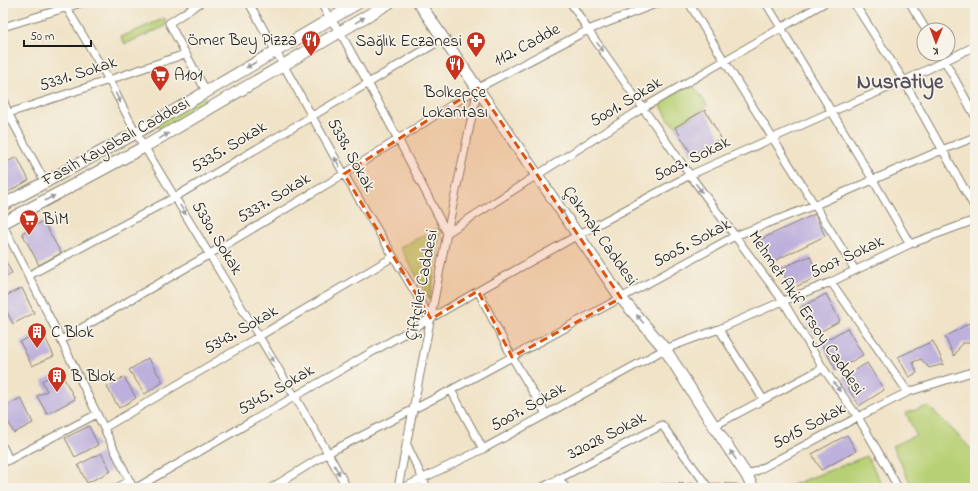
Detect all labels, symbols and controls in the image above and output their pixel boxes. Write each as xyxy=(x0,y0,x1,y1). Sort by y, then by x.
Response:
one-way arrow xyxy=(354,16,366,23)
street label: 112. Cadde xyxy=(489,17,565,73)
scale bar xyxy=(24,22,91,48)
north arrow xyxy=(916,22,956,62)
text: 50 m xyxy=(30,28,54,46)
place label: Ömer Bey Pizza xyxy=(187,28,297,54)
restaurant icon: Ömer Bey Pizza xyxy=(300,29,322,57)
place label: Sağlık Eczanesi xyxy=(355,29,462,56)
pharmacy icon: Sağlık Eczanesi xyxy=(465,30,487,58)
one-way arrow xyxy=(596,42,604,52)
text: K xyxy=(932,43,939,59)
street label: 5331. Sokak xyxy=(36,50,121,98)
restaurant icon: Bolkepçe Lokantası xyxy=(444,53,466,81)
one-way arrow xyxy=(245,62,257,69)
place label: A101 xyxy=(174,63,203,88)
supermarket icon: A101 xyxy=(149,64,171,92)
district label: Nusratiye xyxy=(857,68,944,100)
street label: 5001. Sokak xyxy=(585,70,668,134)
place label: Bolkepçe Lokantası xyxy=(422,80,488,125)
street label: Fasih Kayabalı Caddesi xyxy=(37,91,195,194)
one-way arrow xyxy=(115,92,121,103)
street label: 5338. Sokak xyxy=(320,113,382,197)
street label: 5335. Sokak xyxy=(186,114,272,179)
street label: 5003. Sokak xyxy=(649,129,735,188)
one-way arrow xyxy=(158,132,170,139)
one-way arrow xyxy=(334,156,340,168)
street label: 5337. Sokak xyxy=(232,166,316,230)
street label: Çakmak Caddesi xyxy=(556,181,644,291)
one-way arrow xyxy=(695,182,704,193)
one-way arrow xyxy=(44,194,56,201)
street label: 5330. Sokak xyxy=(185,196,249,280)
one-way arrow xyxy=(179,205,187,215)
place label: BİM xyxy=(42,207,69,232)
supermarket icon: BİM xyxy=(18,208,40,236)
one-way arrow xyxy=(560,209,568,219)
street label: 5005. Sokak xyxy=(649,212,736,274)
street label: Mehmet Akif Ersoy Caddesi xyxy=(741,226,870,401)
street label: Çiftçiler Caddesi xyxy=(399,227,445,343)
street label: 5007 Sokak xyxy=(806,229,889,285)
one-way arrow xyxy=(400,267,407,279)
street label: 5343. Sokak xyxy=(199,298,283,361)
one-way arrow xyxy=(635,314,644,325)
place label: C Blok xyxy=(51,320,94,345)
building icon: C Blok xyxy=(26,321,48,349)
one-way arrow xyxy=(268,351,275,363)
street label: 5345. Sokak xyxy=(233,358,319,422)
place label: B Blok xyxy=(70,364,116,389)
building icon: B Blok xyxy=(46,365,68,393)
street label: 5007. Sokak xyxy=(486,376,571,438)
one-way arrow xyxy=(833,381,841,392)
street label: 5015 Sokak xyxy=(768,396,851,456)
street label: 32028 Sokak xyxy=(563,405,651,466)
one-way arrow xyxy=(729,449,737,460)
one-way arrow xyxy=(334,464,341,475)

